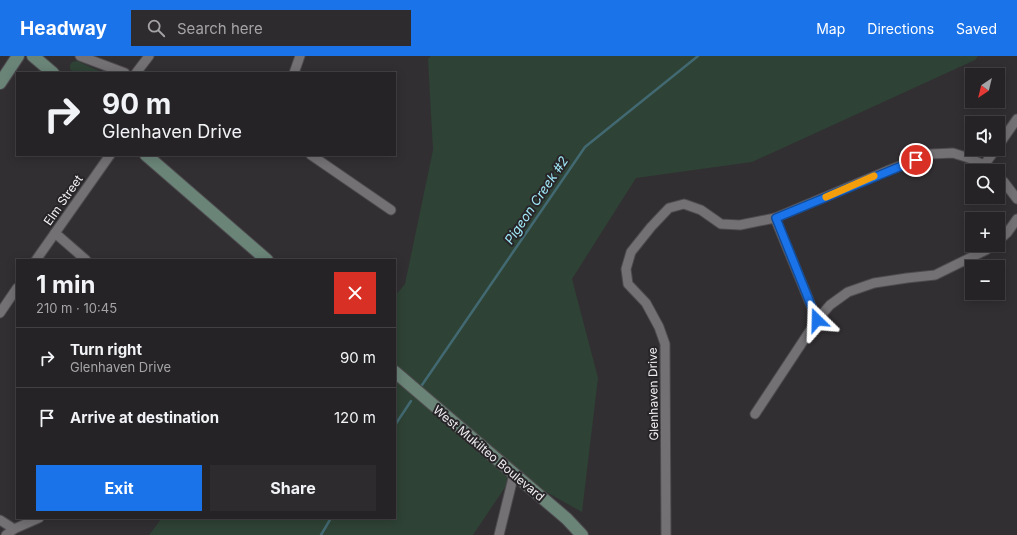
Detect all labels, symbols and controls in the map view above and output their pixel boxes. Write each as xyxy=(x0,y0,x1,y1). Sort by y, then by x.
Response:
search box xyxy=(131,10,411,46)
text: Headway xyxy=(20,17,107,40)
icon: search xyxy=(145,17,167,39)
text: Search here xyxy=(177,19,263,38)
text: Map xyxy=(816,20,845,37)
text: Directions xyxy=(867,20,934,37)
text: Saved xyxy=(956,20,997,37)
north arrow xyxy=(965,68,1005,108)
map controls xyxy=(965,68,1005,300)
text: 90 m xyxy=(102,87,171,121)
icon: right xyxy=(36,88,88,140)
button: sound xyxy=(965,116,1005,156)
text: Glenhaven Drive xyxy=(102,121,242,142)
pin xyxy=(899,143,933,177)
icon: arrive xyxy=(905,149,927,171)
water label: Pigeon Creek #2 xyxy=(501,153,571,247)
button: search xyxy=(965,164,1005,204)
street label: Elm Street xyxy=(40,172,86,228)
button: + xyxy=(965,212,1005,252)
button: − xyxy=(965,260,1005,300)
text: 1 min xyxy=(36,270,95,299)
button: close xyxy=(334,272,376,314)
position arrow xyxy=(796,299,838,341)
text: 210 m · 10:45 xyxy=(36,300,117,316)
text: Turn right xyxy=(70,340,142,359)
icon: right xyxy=(36,347,58,369)
street label: Glenhaven Drive xyxy=(645,347,661,441)
text: 90 m xyxy=(340,348,376,367)
text: Glenhaven Drive xyxy=(70,359,171,375)
street label: West Mukilteo Boulevard xyxy=(430,402,548,504)
icon: arrive xyxy=(36,407,58,429)
text: Arrive at destination xyxy=(70,408,219,427)
text: 120 m xyxy=(334,408,376,427)
button: Exit xyxy=(36,465,202,511)
button: Share xyxy=(210,465,376,511)

